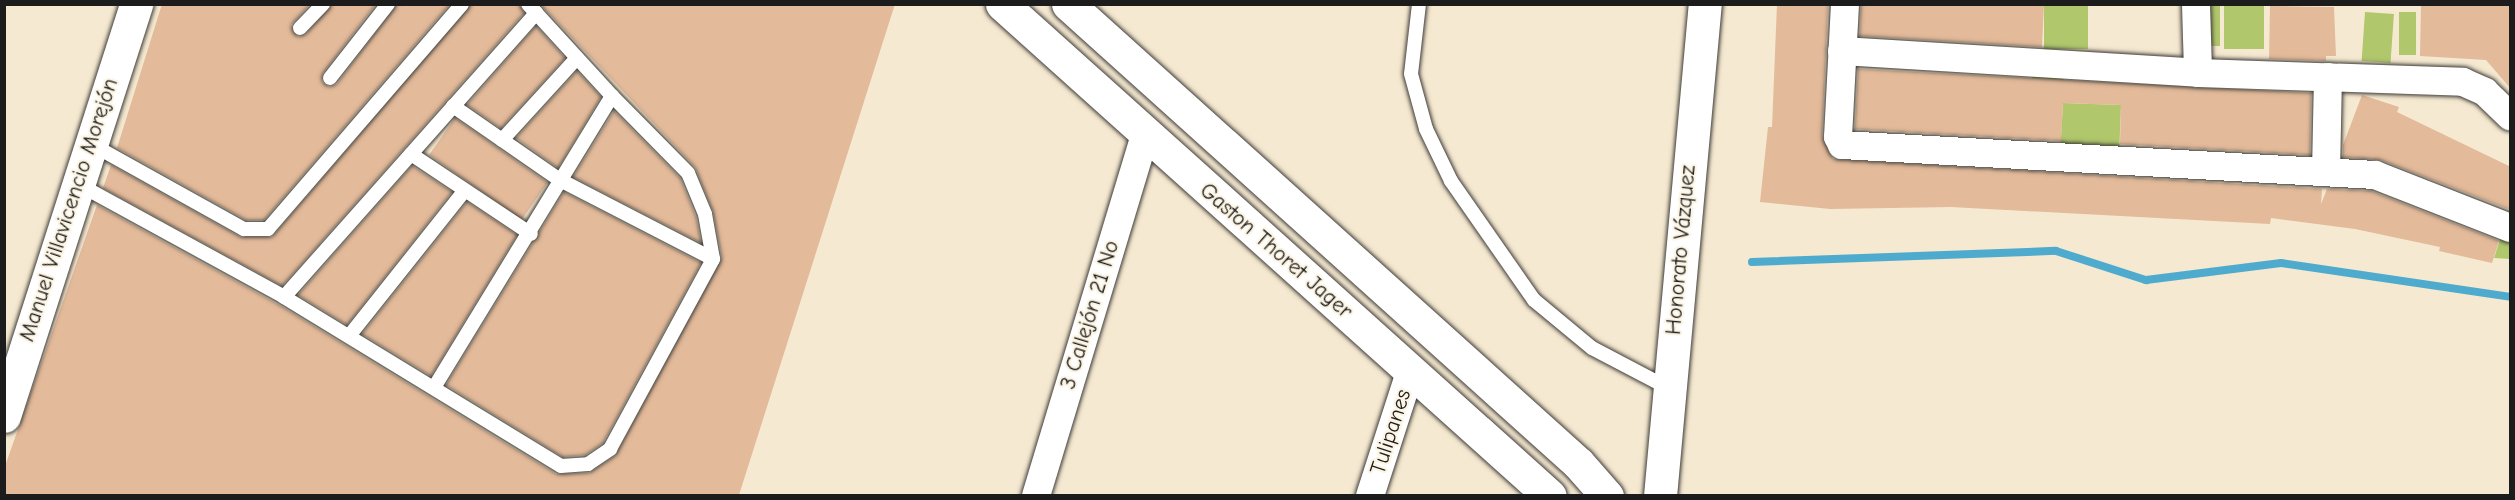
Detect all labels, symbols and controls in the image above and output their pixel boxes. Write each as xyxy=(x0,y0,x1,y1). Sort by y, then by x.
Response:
street label: Manuel Villavicencio Morejón xyxy=(14,75,124,345)
street label: Honorato Vázquez xyxy=(1660,164,1702,336)
street label: Gaston Thoret Jager xyxy=(1194,177,1358,325)
street label: 3 Callejón 21 No xyxy=(1055,237,1125,393)
street label: Tulipanes xyxy=(1365,386,1417,478)

